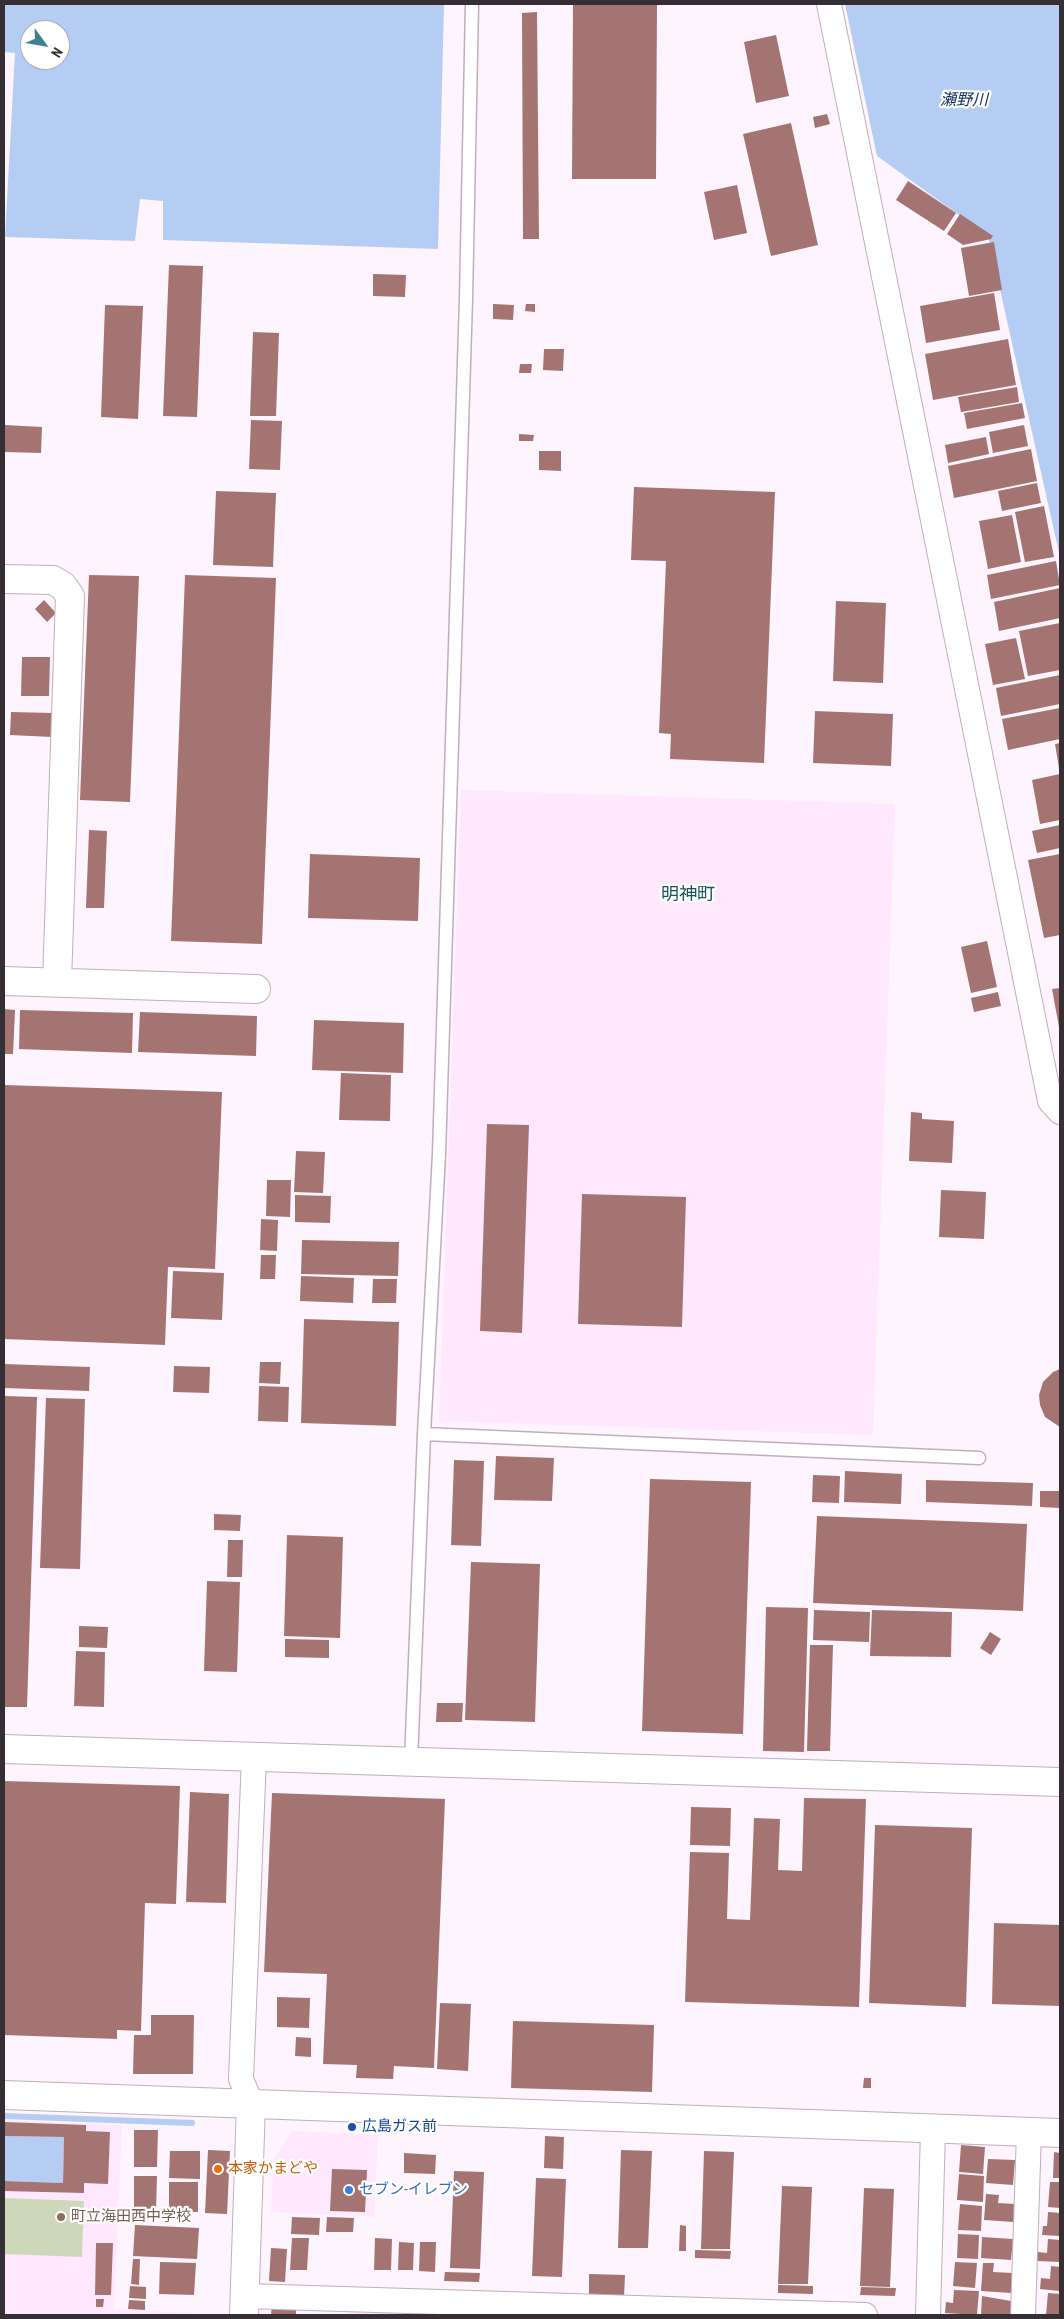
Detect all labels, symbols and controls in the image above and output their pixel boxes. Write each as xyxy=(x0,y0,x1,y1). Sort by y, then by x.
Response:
north arrow xyxy=(20,20,70,70)
text: N xyxy=(48,45,66,60)
water label: 瀬野川 xyxy=(940,91,988,111)
district label: 明神町 xyxy=(661,884,715,906)
place label: 広島ガス前 xyxy=(362,2118,437,2136)
marker: 広島ガス前 xyxy=(346,2121,358,2133)
place label: 本家かまどや xyxy=(228,2160,318,2178)
marker: 本家かまどや xyxy=(212,2163,224,2175)
place label: セブン-イレブン xyxy=(359,2181,468,2199)
marker: セブン-イレブン xyxy=(343,2184,355,2196)
place label: 町立海田西中学校 xyxy=(71,2208,191,2226)
marker: 町立海田西中学校 xyxy=(55,2211,67,2223)

